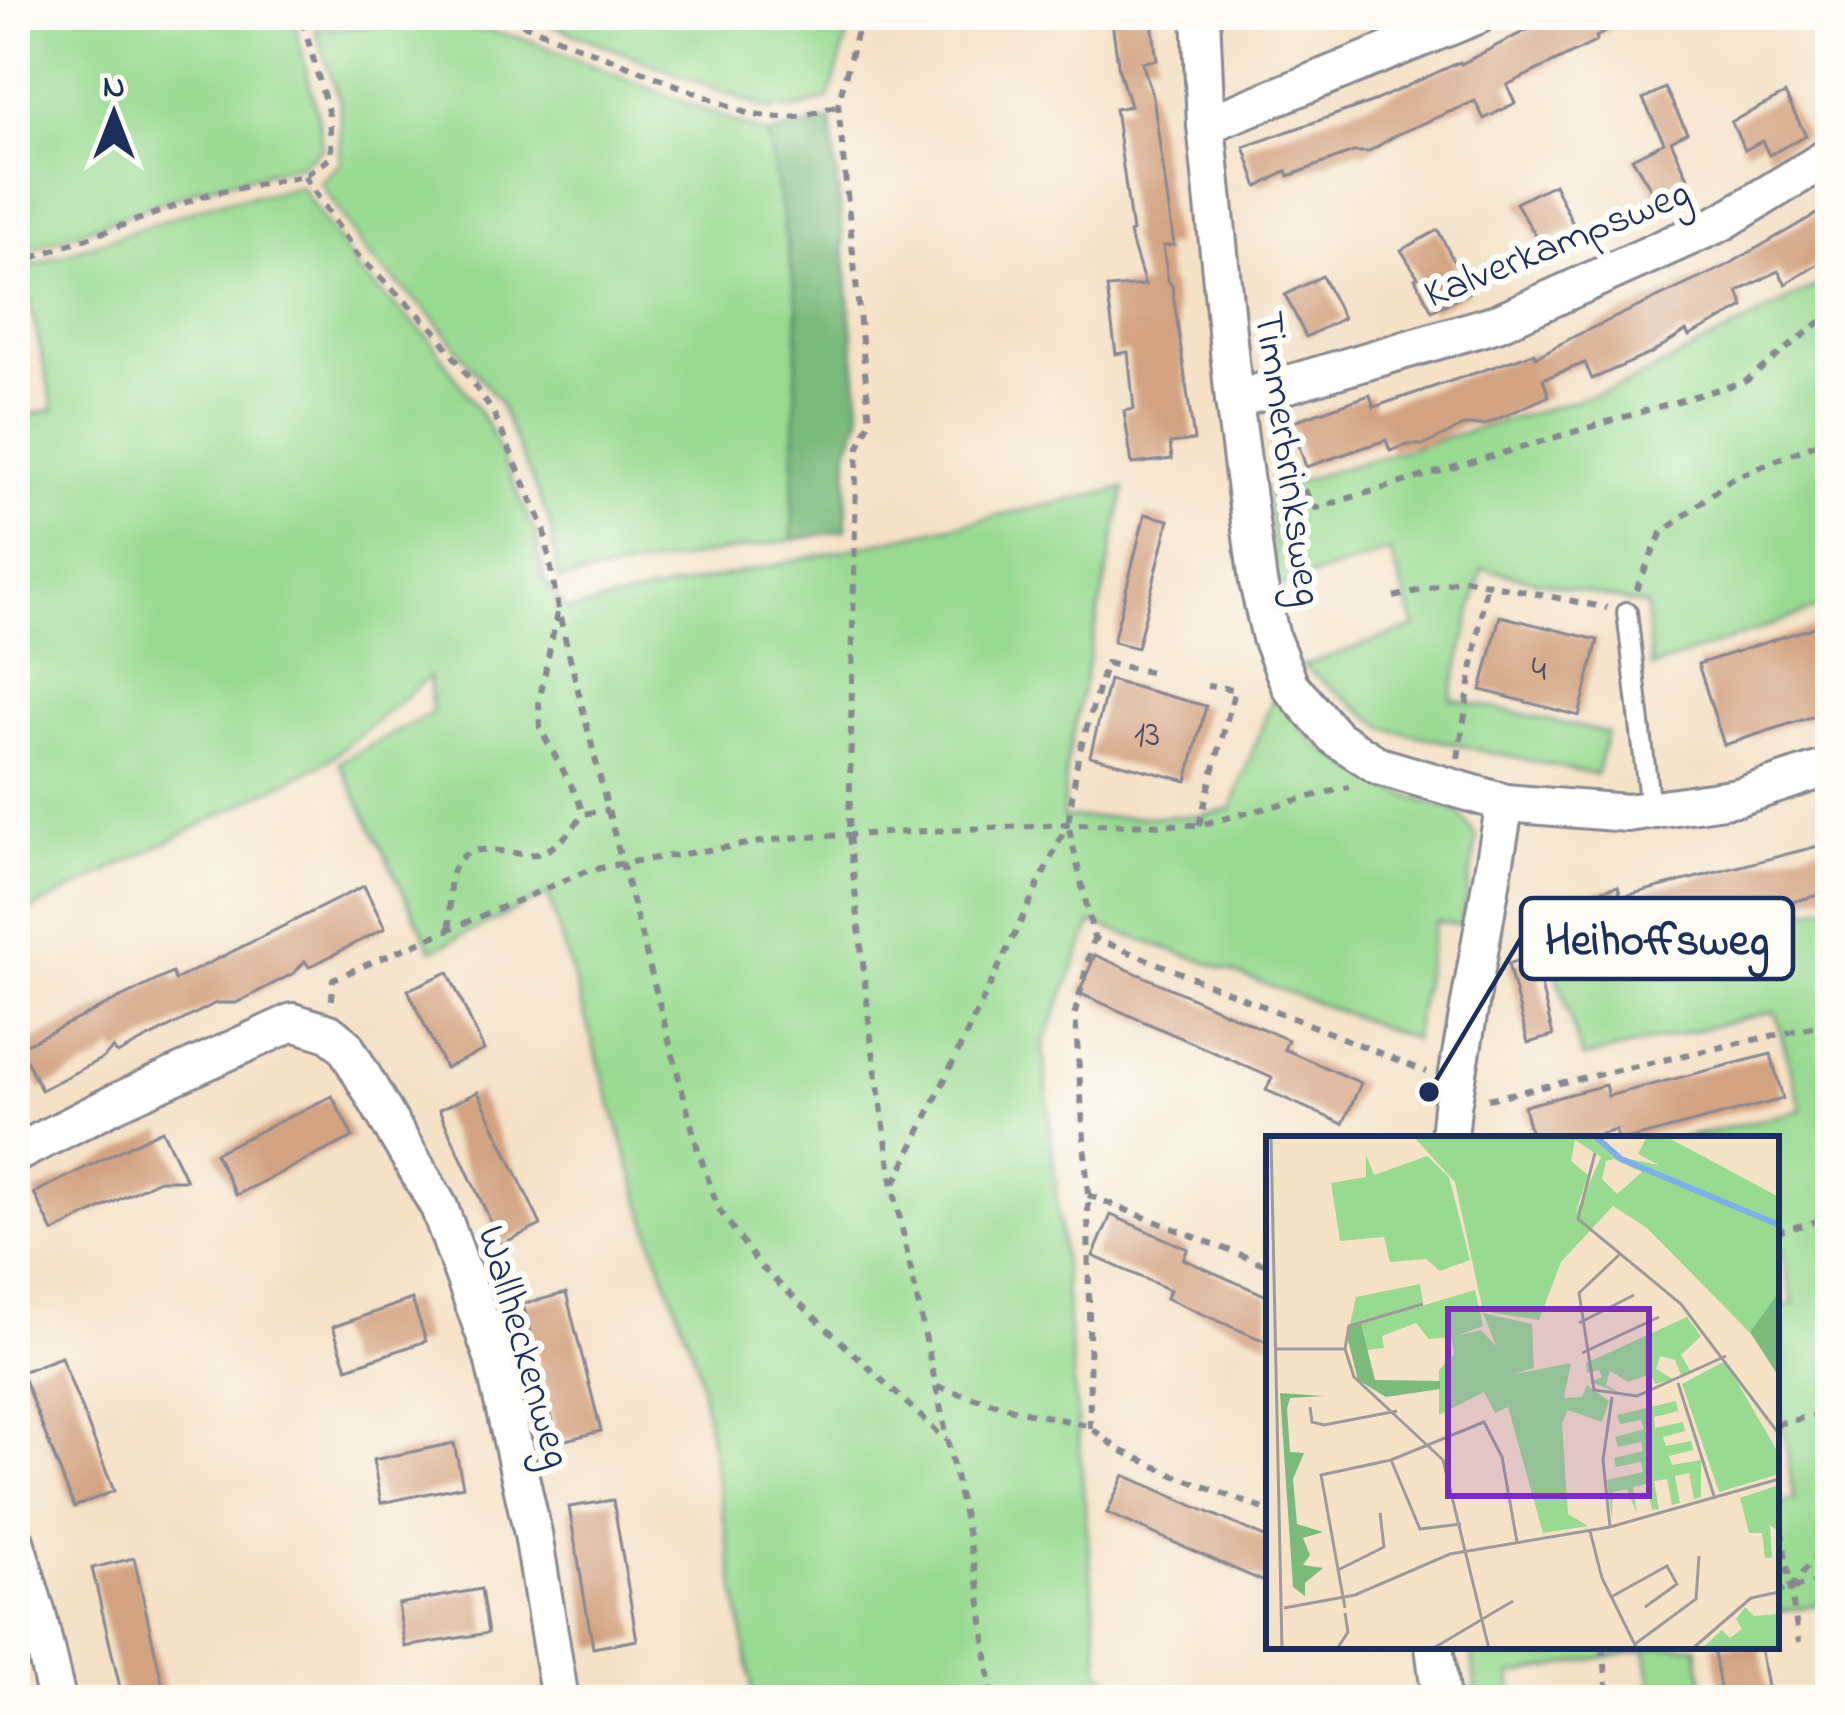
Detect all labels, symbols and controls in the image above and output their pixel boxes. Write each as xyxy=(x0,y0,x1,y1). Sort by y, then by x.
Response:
north arrow xyxy=(54,54,174,174)
text: N xyxy=(103,64,125,112)
street label: Kalverkampsweg xyxy=(1415,164,1700,326)
street label: Timmerbrinksweg xyxy=(1236,307,1337,610)
house number: 4 xyxy=(1532,645,1547,698)
house number: 13 xyxy=(1134,710,1160,763)
callout: Heihoffsweg xyxy=(1521,898,1793,979)
text: Heihoffsweg xyxy=(1545,910,1769,978)
inset map xyxy=(1266,1136,1779,1649)
street label: Wallheckenweg xyxy=(459,1219,586,1476)

